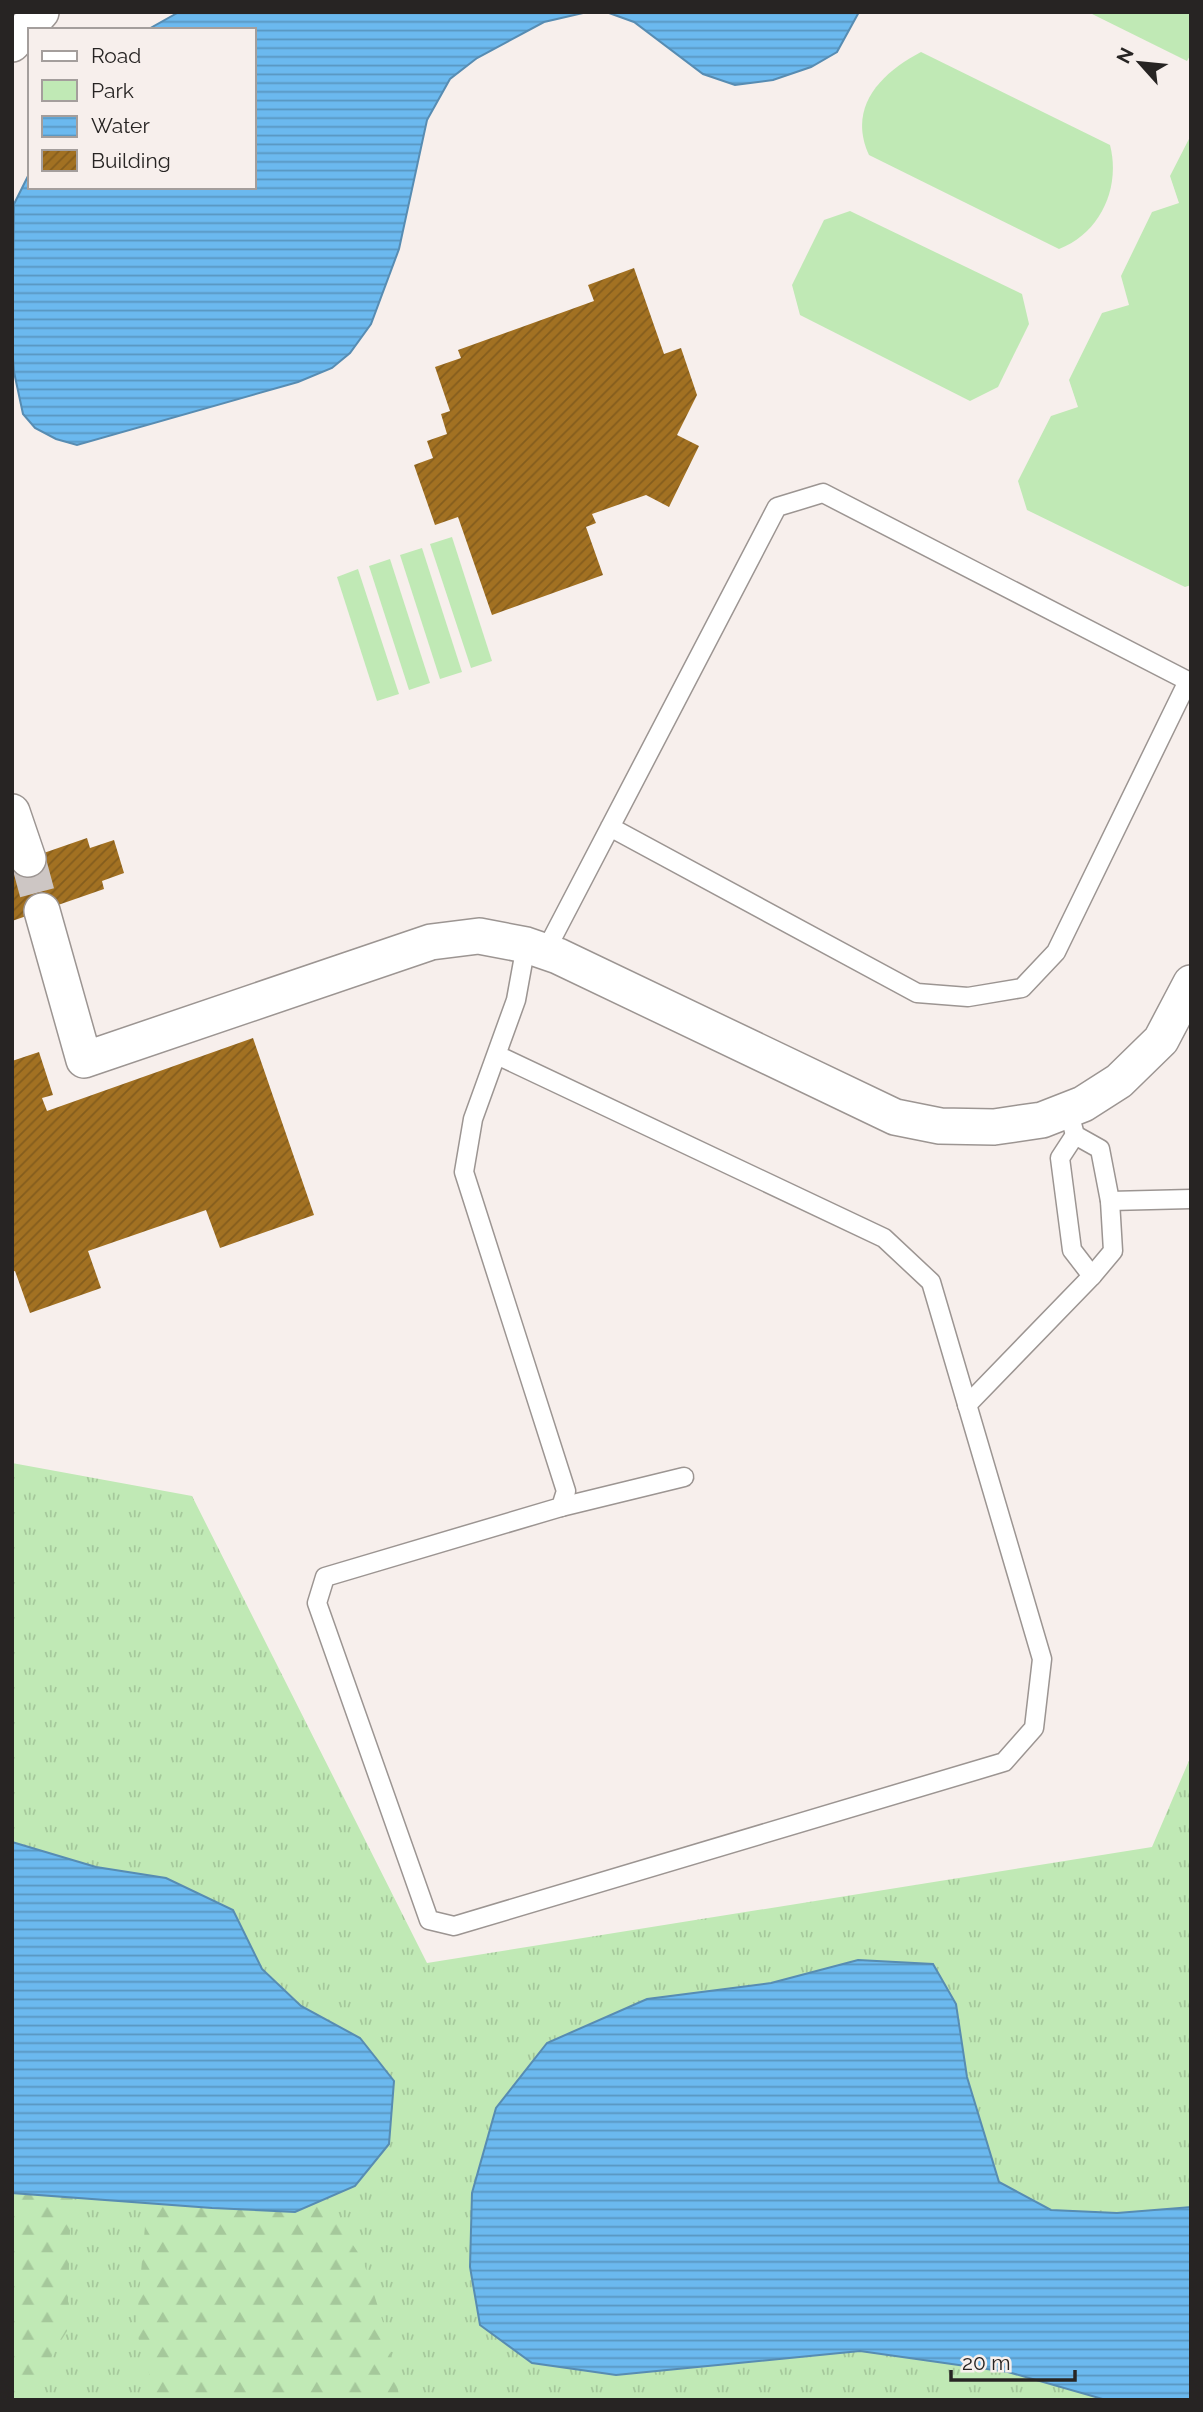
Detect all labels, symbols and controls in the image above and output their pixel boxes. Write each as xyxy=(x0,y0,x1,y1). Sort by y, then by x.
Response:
legend xyxy=(28,28,256,189)
north arrow xyxy=(1105,28,1175,98)
text: Road xyxy=(91,43,141,68)
text: N xyxy=(1112,44,1138,67)
text: Park xyxy=(91,78,134,103)
text: Water xyxy=(91,113,150,138)
text: Building xyxy=(91,148,171,173)
scale bar xyxy=(951,2338,1075,2382)
text: 20 m xyxy=(962,2350,1010,2375)

